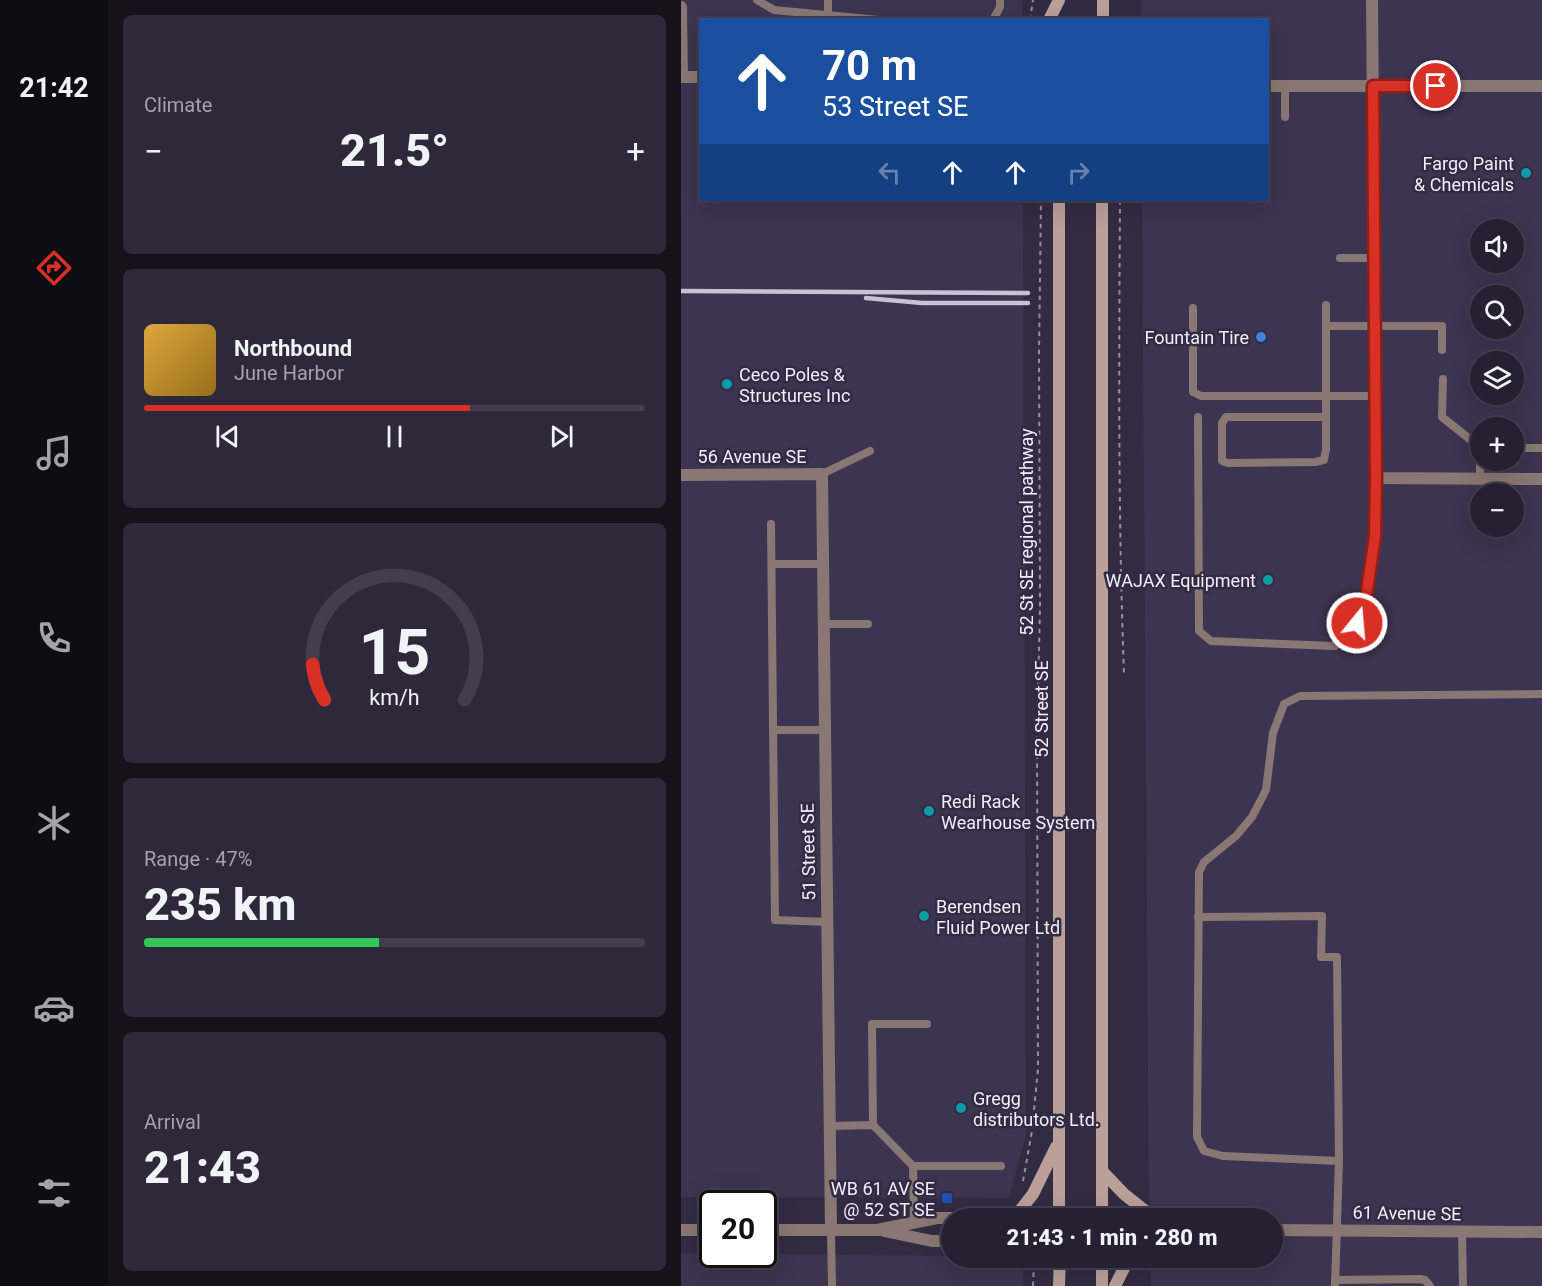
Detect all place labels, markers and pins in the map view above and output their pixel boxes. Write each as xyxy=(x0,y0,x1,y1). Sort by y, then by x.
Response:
pin xyxy=(1410,60,1461,111)
place label: Fargo Paint & Chemicals xyxy=(1414,153,1514,195)
marker: Fargo Paint & Chemicals xyxy=(1519,166,1533,180)
place label: Fountain Tire xyxy=(1144,327,1249,348)
marker: Fountain Tire xyxy=(1254,330,1268,344)
place label: Ceco Poles & Structures Inc xyxy=(739,364,850,406)
marker: Ceco Poles & Structures Inc xyxy=(720,377,734,391)
place label: WAJAX Equipment xyxy=(1106,570,1256,591)
marker: WAJAX Equipment xyxy=(1261,573,1275,587)
place label: Redi Rack Wearhouse System xyxy=(941,791,1095,833)
marker: Redi Rack Wearhouse System xyxy=(922,804,936,818)
place label: Berendsen Fluid Power Ltd xyxy=(936,896,1060,938)
marker: Berendsen Fluid Power Ltd xyxy=(917,909,931,923)
place label: Gregg distributors Ltd. xyxy=(973,1088,1100,1130)
marker: Gregg distributors Ltd. xyxy=(954,1101,968,1115)
place label: WB 61 AV SE @ 52 ST SE xyxy=(831,1178,935,1220)
marker: WB 61 AV SE @ 52 ST SE xyxy=(940,1191,954,1205)

